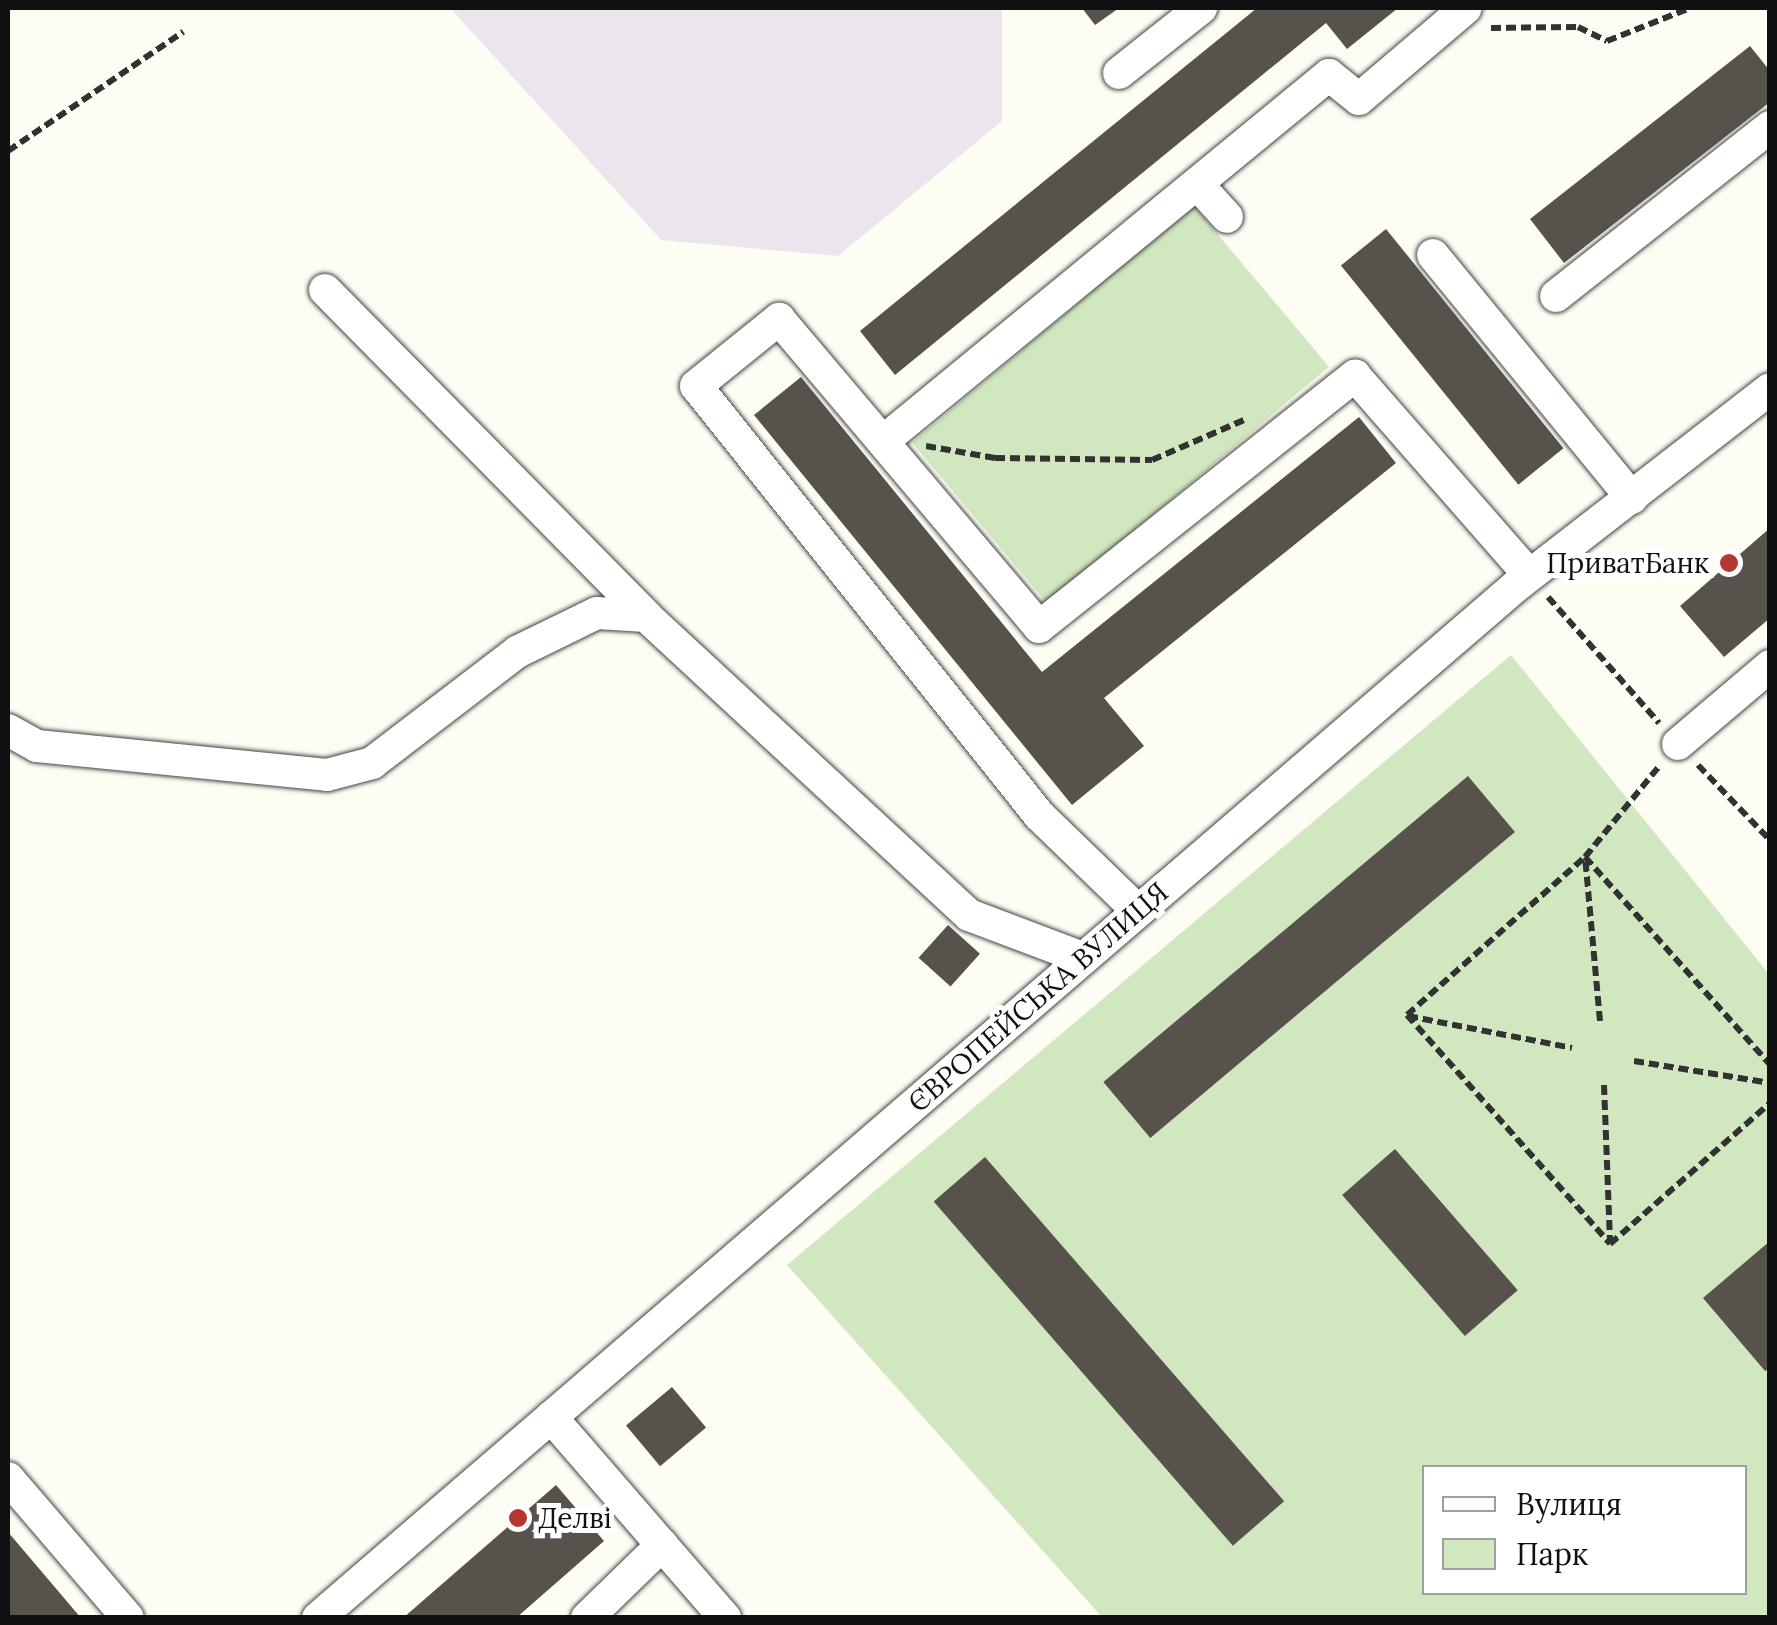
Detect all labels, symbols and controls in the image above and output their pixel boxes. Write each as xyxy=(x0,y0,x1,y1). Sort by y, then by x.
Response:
place label: ПриватБанк xyxy=(1546,546,1709,580)
marker: ПриватБанк xyxy=(1718,552,1740,574)
street label: ЄВРОПЕЙСЬКА ВУЛИЦЯ xyxy=(901,875,1175,1119)
legend xyxy=(1422,1465,1747,1595)
text: Вулиця xyxy=(1516,1485,1622,1523)
place label: Делві xyxy=(538,1501,612,1535)
marker: Делві xyxy=(507,1507,529,1529)
text: Парк xyxy=(1516,1535,1588,1573)

